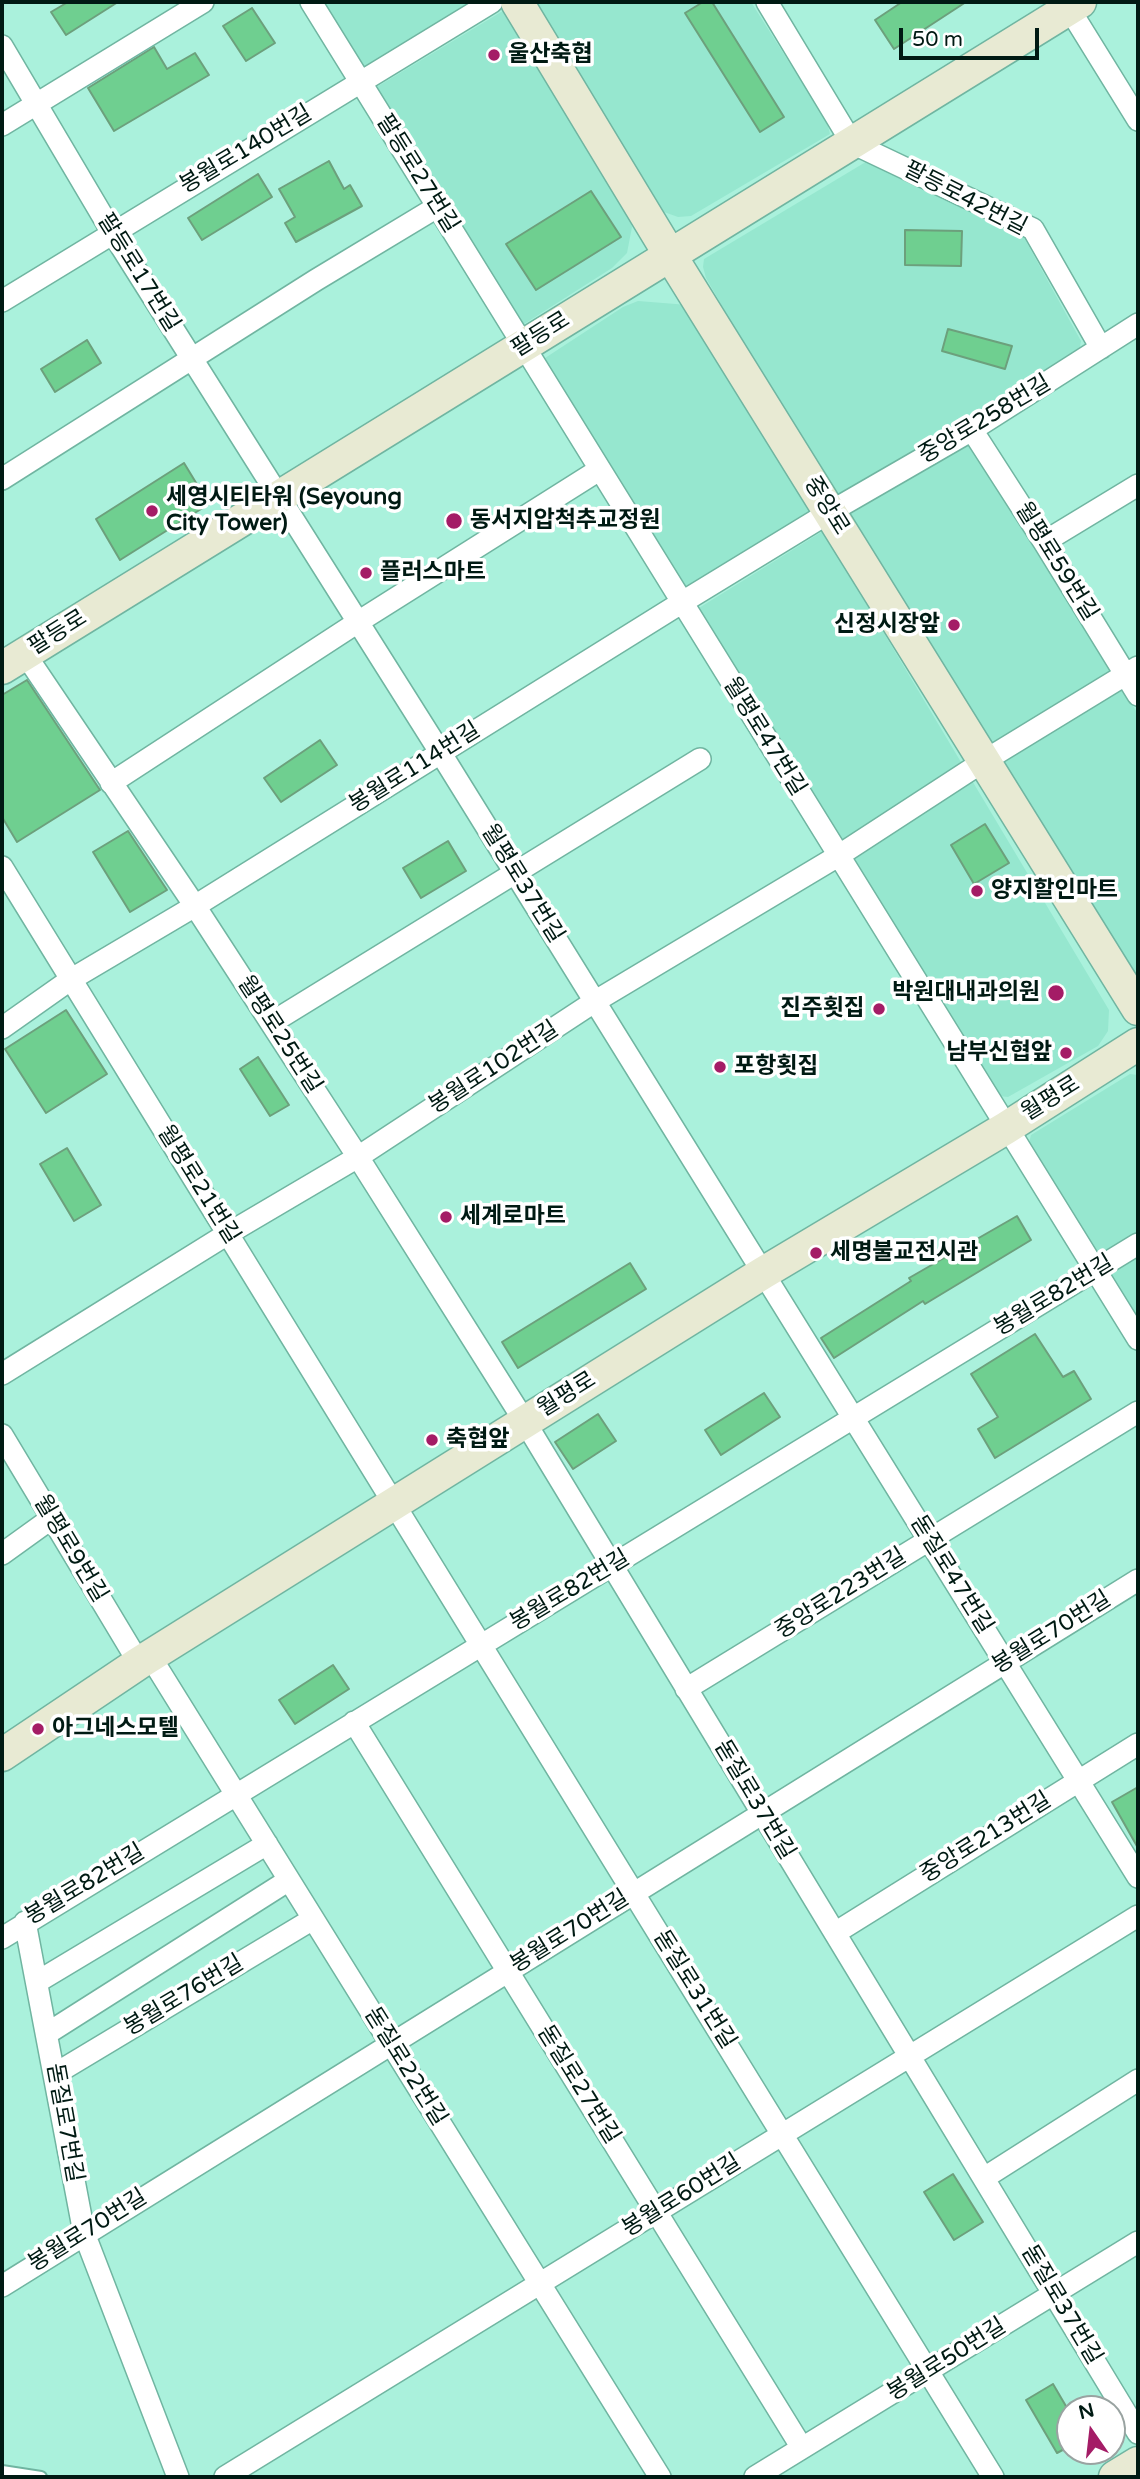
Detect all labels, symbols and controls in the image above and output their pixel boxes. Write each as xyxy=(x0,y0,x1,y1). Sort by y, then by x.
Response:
scale bar xyxy=(902,14,1042,58)
text: 50 m xyxy=(912,27,963,52)
place label: 울산축협 xyxy=(508,41,593,69)
marker: 울산축협 xyxy=(486,47,502,63)
street label: 봉월로140번길 xyxy=(175,100,317,200)
street label: 팔등로27번길 xyxy=(370,110,464,238)
street label: 팔등로42번길 xyxy=(899,156,1031,242)
street label: 팔등로17번길 xyxy=(91,209,185,337)
street label: 팔등로 xyxy=(507,306,575,364)
street label: 중앙로258번길 xyxy=(914,370,1056,470)
street label: 중앙로 xyxy=(797,472,855,540)
place label: 세영시티타워 (Seyoung City Tower) xyxy=(166,484,402,538)
street label: 월평로59번길 xyxy=(1009,498,1103,626)
marker: 세영시티타워 (Seyoung City Tower) xyxy=(144,503,160,519)
place label: 동서지압척추교정원 xyxy=(470,507,660,535)
marker: 동서지압척추교정원 xyxy=(444,511,464,531)
place label: 플러스마트 xyxy=(380,559,486,587)
marker: 플러스마트 xyxy=(358,565,374,581)
street label: 팔등로 xyxy=(24,604,92,662)
place label: 신정시장앞 xyxy=(834,611,940,639)
marker: 신정시장앞 xyxy=(946,617,962,633)
street label: 월평로47번길 xyxy=(717,673,811,801)
street label: 봉월로114번길 xyxy=(344,717,486,819)
street label: 월평로37번길 xyxy=(475,820,569,948)
place label: 양지할인마트 xyxy=(991,877,1118,905)
marker: 양지할인마트 xyxy=(969,883,985,899)
street label: 월평로25번길 xyxy=(231,971,327,1099)
place label: 박원대내과의원 xyxy=(892,979,1040,1007)
marker: 박원대내과의원 xyxy=(1046,983,1066,1003)
place label: 진주횟집 xyxy=(780,995,865,1023)
marker: 진주횟집 xyxy=(871,1001,887,1017)
street label: 봉월로102번길 xyxy=(424,1016,564,1120)
place label: 남부신협앞 xyxy=(946,1039,1052,1067)
marker: 남부신협앞 xyxy=(1058,1045,1074,1061)
place label: 포항횟집 xyxy=(734,1053,819,1081)
marker: 포항횟집 xyxy=(712,1059,728,1075)
street label: 월평로 xyxy=(1017,1070,1085,1128)
street label: 월평로21번길 xyxy=(151,1121,245,1249)
place label: 세계로마트 xyxy=(460,1203,566,1231)
marker: 세계로마트 xyxy=(438,1209,454,1225)
place label: 세명불교전시관 xyxy=(830,1239,978,1267)
marker: 세명불교전시관 xyxy=(808,1245,824,1261)
street label: 봉월로82번길 xyxy=(989,1249,1119,1343)
street label: 월평로 xyxy=(533,1366,601,1424)
place label: 축협앞 xyxy=(446,1426,509,1454)
marker: 축협앞 xyxy=(424,1432,440,1448)
street label: 월평로9번길 xyxy=(27,1490,113,1608)
street label: 돋질로47번길 xyxy=(904,1511,998,1639)
street label: 중앙로223번길 xyxy=(770,1543,912,1645)
street label: 봉월로82번길 xyxy=(505,1544,635,1638)
street label: 봉월로70번길 xyxy=(988,1586,1116,1680)
place label: 아그네스모텔 xyxy=(52,1715,179,1743)
marker: 아그네스모텔 xyxy=(30,1721,46,1737)
street label: 돋질로37번길 xyxy=(707,1735,801,1865)
street label: 중앙로213번길 xyxy=(915,1787,1057,1889)
street label: 봉월로82번길 xyxy=(20,1838,150,1932)
street label: 봉월로70번길 xyxy=(506,1885,634,1979)
street label: 돋질로31번길 xyxy=(647,1926,741,2054)
street label: 봉월로76번길 xyxy=(119,1949,249,2043)
street label: 돋질로22번길 xyxy=(358,2003,452,2131)
street label: 돋질로27번길 xyxy=(531,2021,625,2149)
street label: 돋질로7번길 xyxy=(40,2061,88,2185)
street label: 봉월로60번길 xyxy=(618,2149,746,2243)
street label: 봉월로70번길 xyxy=(24,2184,152,2278)
street label: 돋질로37번길 xyxy=(1014,2240,1108,2370)
street label: 봉월로50번길 xyxy=(883,2313,1011,2407)
north arrow xyxy=(1056,2395,1126,2465)
text: N xyxy=(1076,2399,1096,2424)

